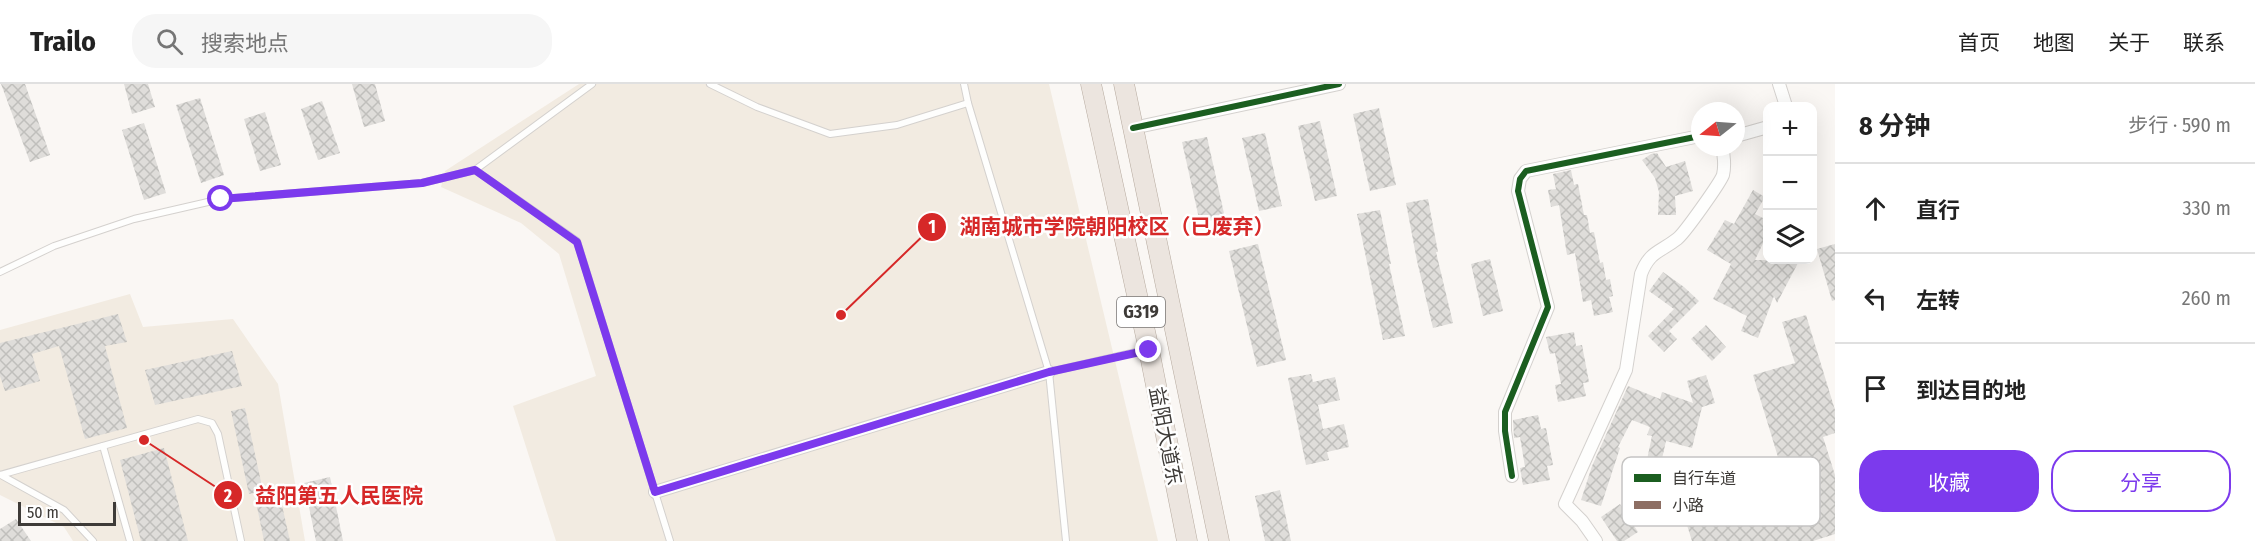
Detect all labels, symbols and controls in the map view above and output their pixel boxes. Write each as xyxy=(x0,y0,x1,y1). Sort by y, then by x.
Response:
search box xyxy=(132,14,552,68)
text: Trailo xyxy=(30,25,96,58)
icon: search xyxy=(153,25,186,58)
text: 搜索地点 xyxy=(201,30,289,57)
text: 首页 xyxy=(1958,30,2000,56)
text: 地图 xyxy=(2033,30,2075,56)
text: 关于 xyxy=(2108,30,2150,56)
text: 联系 xyxy=(2183,30,2225,56)
north arrow xyxy=(1691,102,1745,156)
map controls xyxy=(1763,102,1817,264)
button: + xyxy=(1763,102,1817,156)
text: 8 分钟 xyxy=(1859,111,1930,142)
text: 步行 · 590 m xyxy=(2128,113,2231,137)
button: − xyxy=(1763,156,1817,210)
route start xyxy=(207,185,233,211)
icon: ahead xyxy=(1859,192,1892,225)
text: 330 m xyxy=(2182,196,2231,220)
text: 直行 xyxy=(1916,197,1960,224)
callout: 湖南城市学院朝阳校区（已废弃） xyxy=(917,207,1286,246)
button: layers xyxy=(1763,210,1817,264)
text: 湖南城市学院朝阳校区（已废弃） xyxy=(960,214,1275,240)
text: 1 xyxy=(928,216,936,238)
icon: left xyxy=(1859,282,1892,315)
text: 260 m xyxy=(2182,286,2231,310)
text: 左转 xyxy=(1916,287,1960,314)
road number: G319 xyxy=(1117,297,1165,327)
route end xyxy=(1135,336,1161,362)
icon: arrive xyxy=(1859,372,1892,405)
text: 到达目的地 xyxy=(1916,377,2026,404)
street label: 益阳大道东 xyxy=(1145,385,1187,487)
button: 收藏 xyxy=(1859,450,2039,512)
button: 分享 xyxy=(2051,450,2231,512)
legend xyxy=(1622,457,1820,526)
text: 自行车道 xyxy=(1672,469,1736,488)
callout: 益阳第五人民医院 xyxy=(213,476,435,515)
text: 益阳第五人民医院 xyxy=(255,483,423,509)
text: 2 xyxy=(223,485,232,507)
text: 小路 xyxy=(1672,496,1704,515)
scale bar xyxy=(18,499,116,526)
text: 50 m xyxy=(27,503,59,522)

